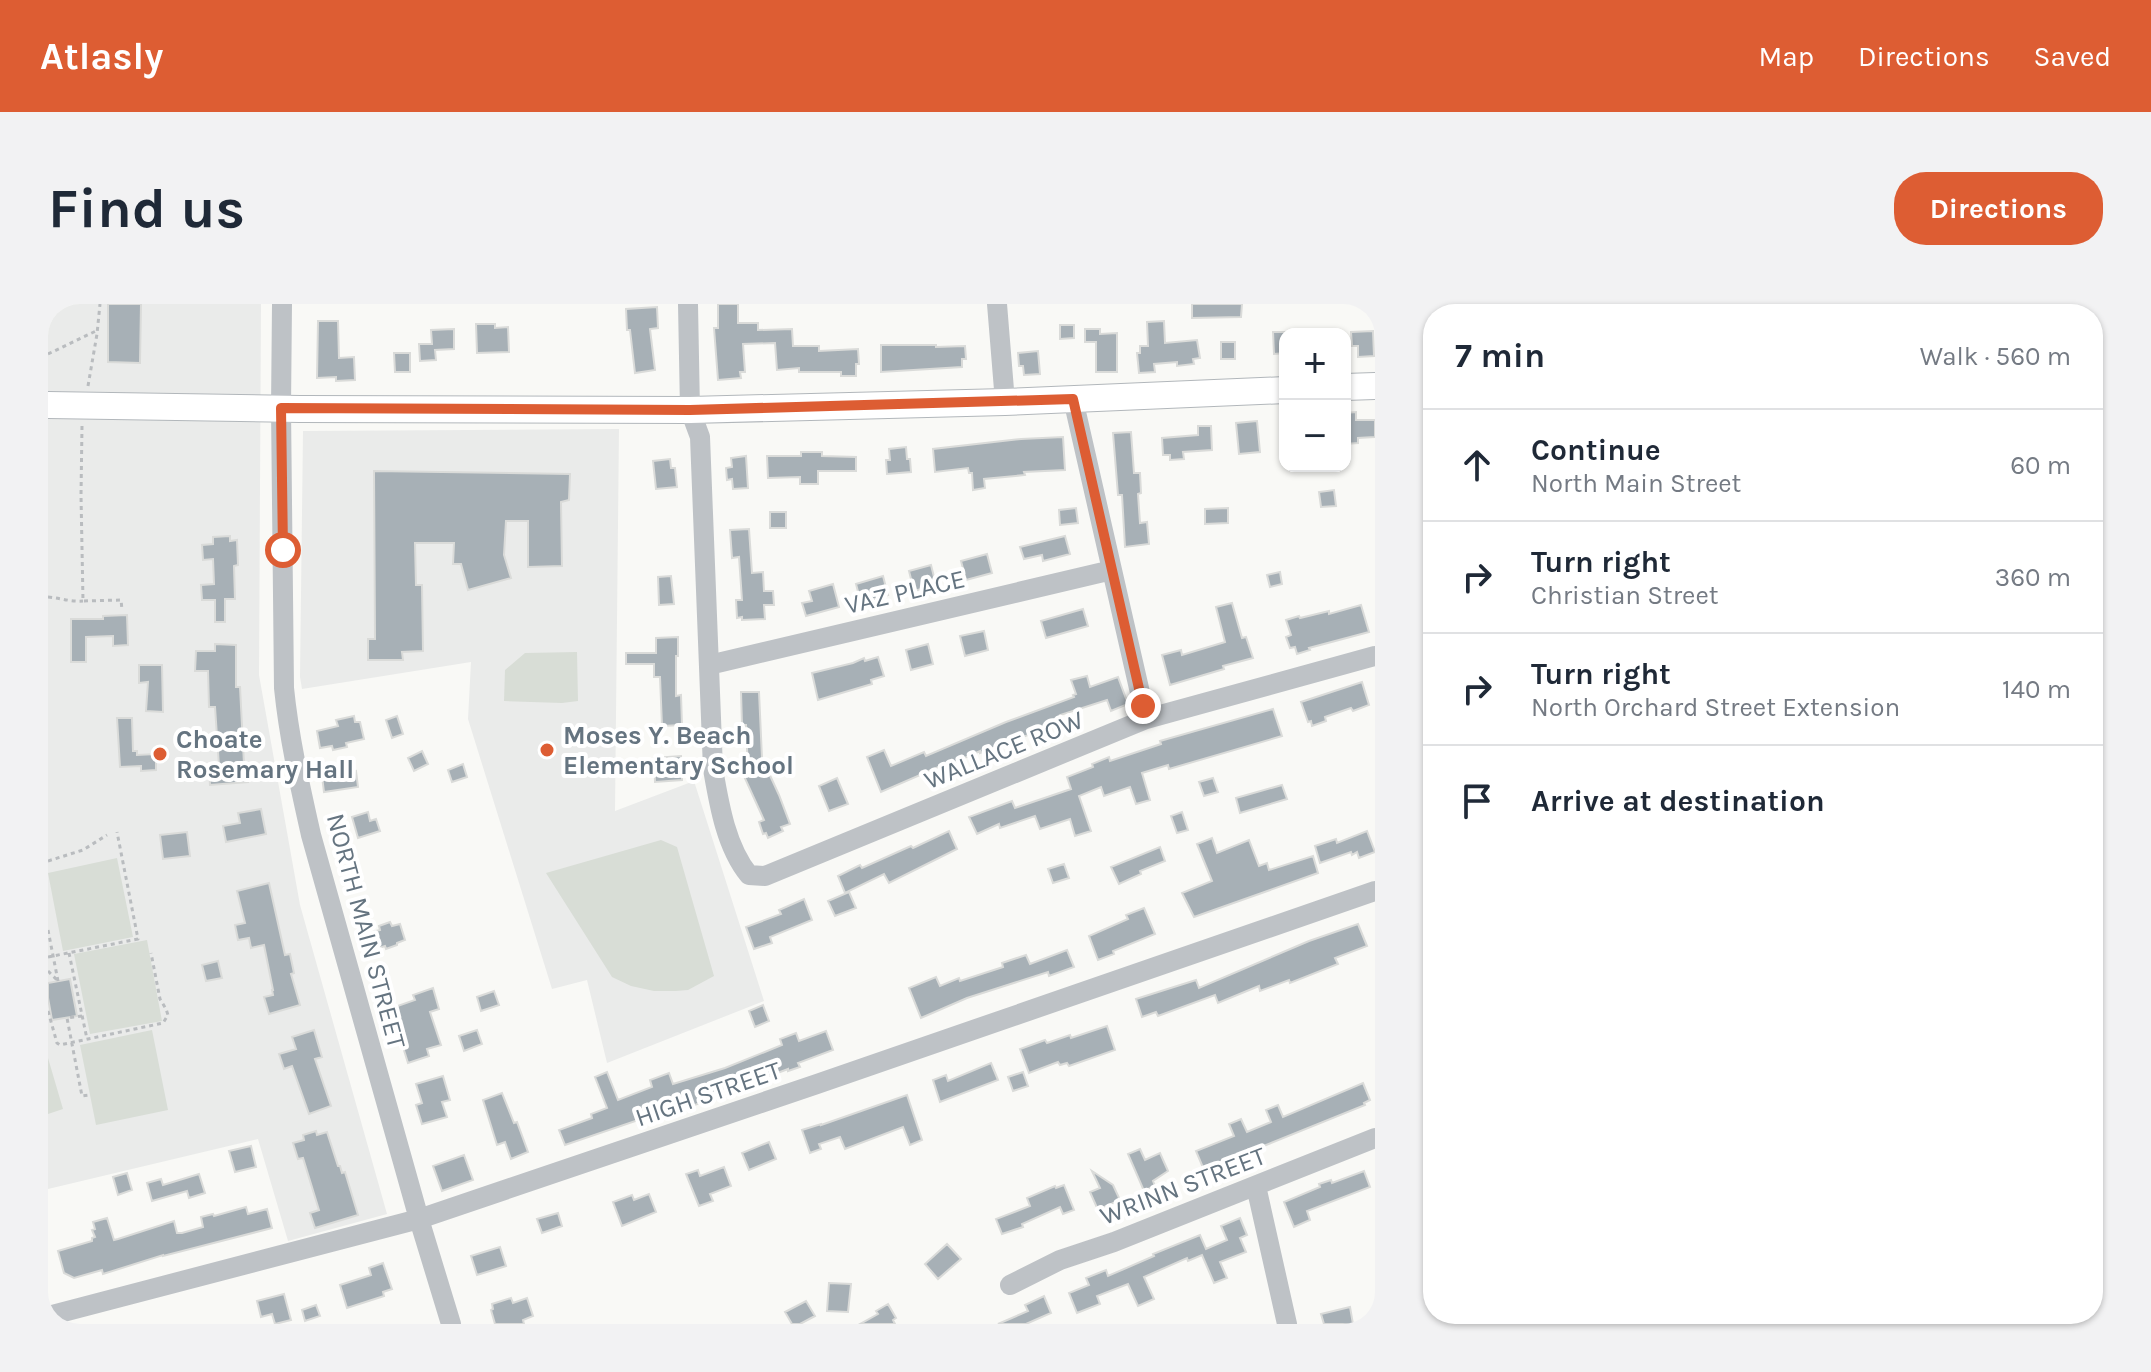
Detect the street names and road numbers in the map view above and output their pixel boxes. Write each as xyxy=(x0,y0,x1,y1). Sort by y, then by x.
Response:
street label: VAZ PLACE xyxy=(842,563,968,621)
street label: WALLACE ROW xyxy=(920,704,1088,796)
street label: NORTH MAIN STREET xyxy=(320,810,412,1052)
street label: HIGH STREET xyxy=(631,1055,785,1133)
street label: WRINN STREET xyxy=(1096,1140,1270,1232)

